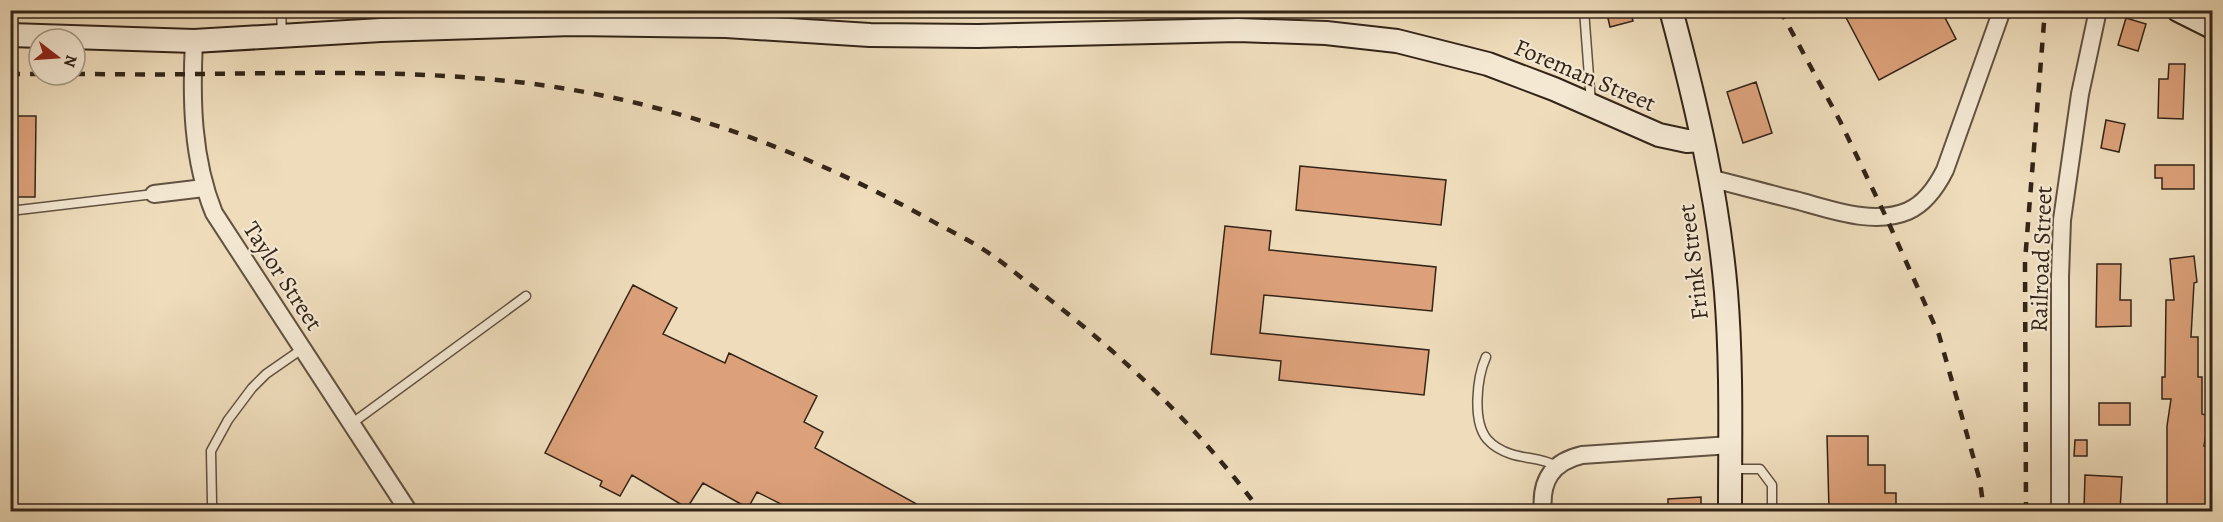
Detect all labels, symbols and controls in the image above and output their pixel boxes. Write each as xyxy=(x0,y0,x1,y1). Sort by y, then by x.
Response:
north arrow xyxy=(27,27,87,87)
street label: Foreman Street xyxy=(1509,31,1661,119)
text: N xyxy=(58,52,83,70)
street label: Railroad Street xyxy=(2022,185,2060,333)
street label: Frink Street xyxy=(1670,202,1716,322)
street label: Taylor Street xyxy=(236,215,330,337)

